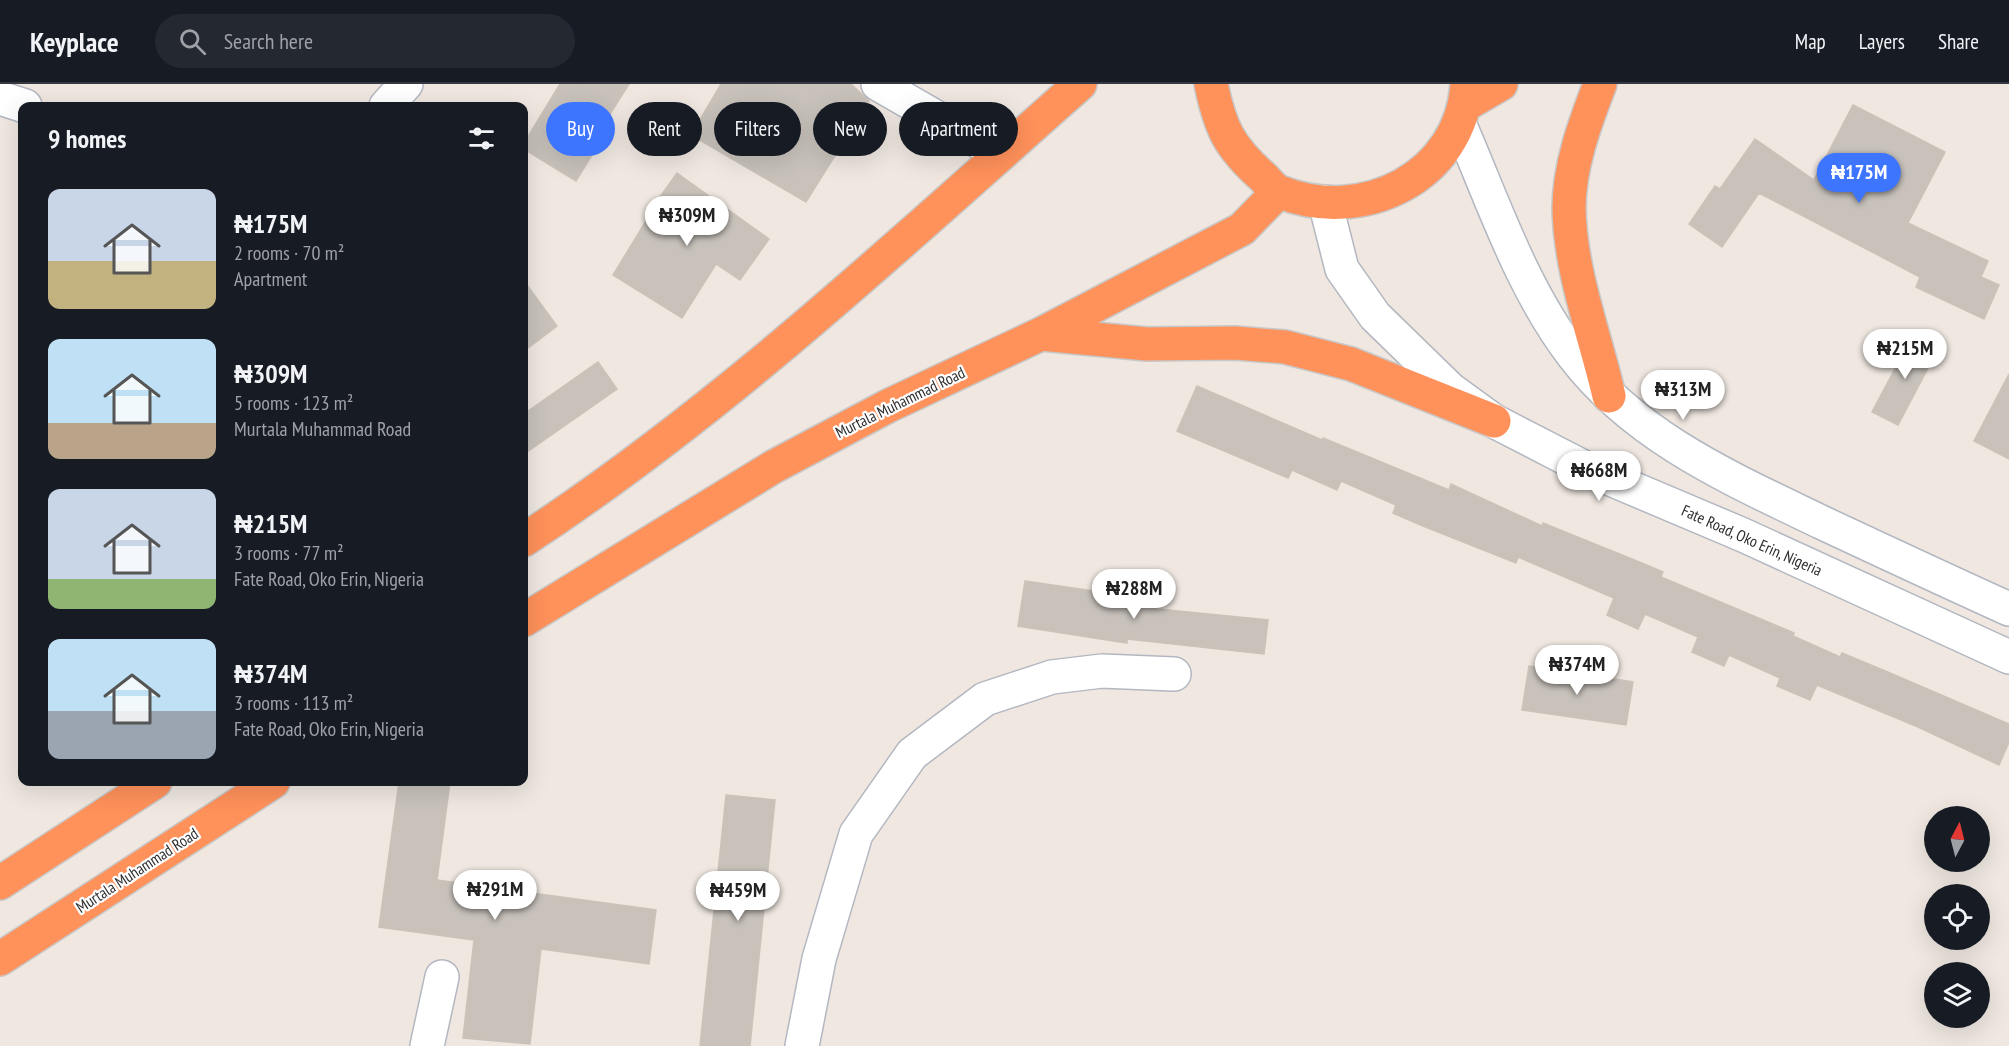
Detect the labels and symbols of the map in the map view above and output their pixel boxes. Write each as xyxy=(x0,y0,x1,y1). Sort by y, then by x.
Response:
pin: ₦175M xyxy=(1817,153,1901,204)
pin: ₦309M xyxy=(645,196,729,247)
pin: ₦215M xyxy=(1863,329,1947,380)
street label: Murtala Muhammad Road xyxy=(832,362,968,442)
pin: ₦313M xyxy=(1641,370,1725,421)
pin: ₦668M xyxy=(1557,451,1641,502)
street label: Fate Road, Oko Erin, Nigeria xyxy=(1679,500,1825,580)
pin: ₦288M xyxy=(1092,569,1176,620)
pin: ₦374M xyxy=(1535,645,1619,696)
north arrow xyxy=(1924,806,1990,872)
street label: Murtala Muhammad Road xyxy=(72,823,202,917)
pin: ₦291M xyxy=(453,870,537,921)
pin: ₦459M xyxy=(696,871,780,922)

